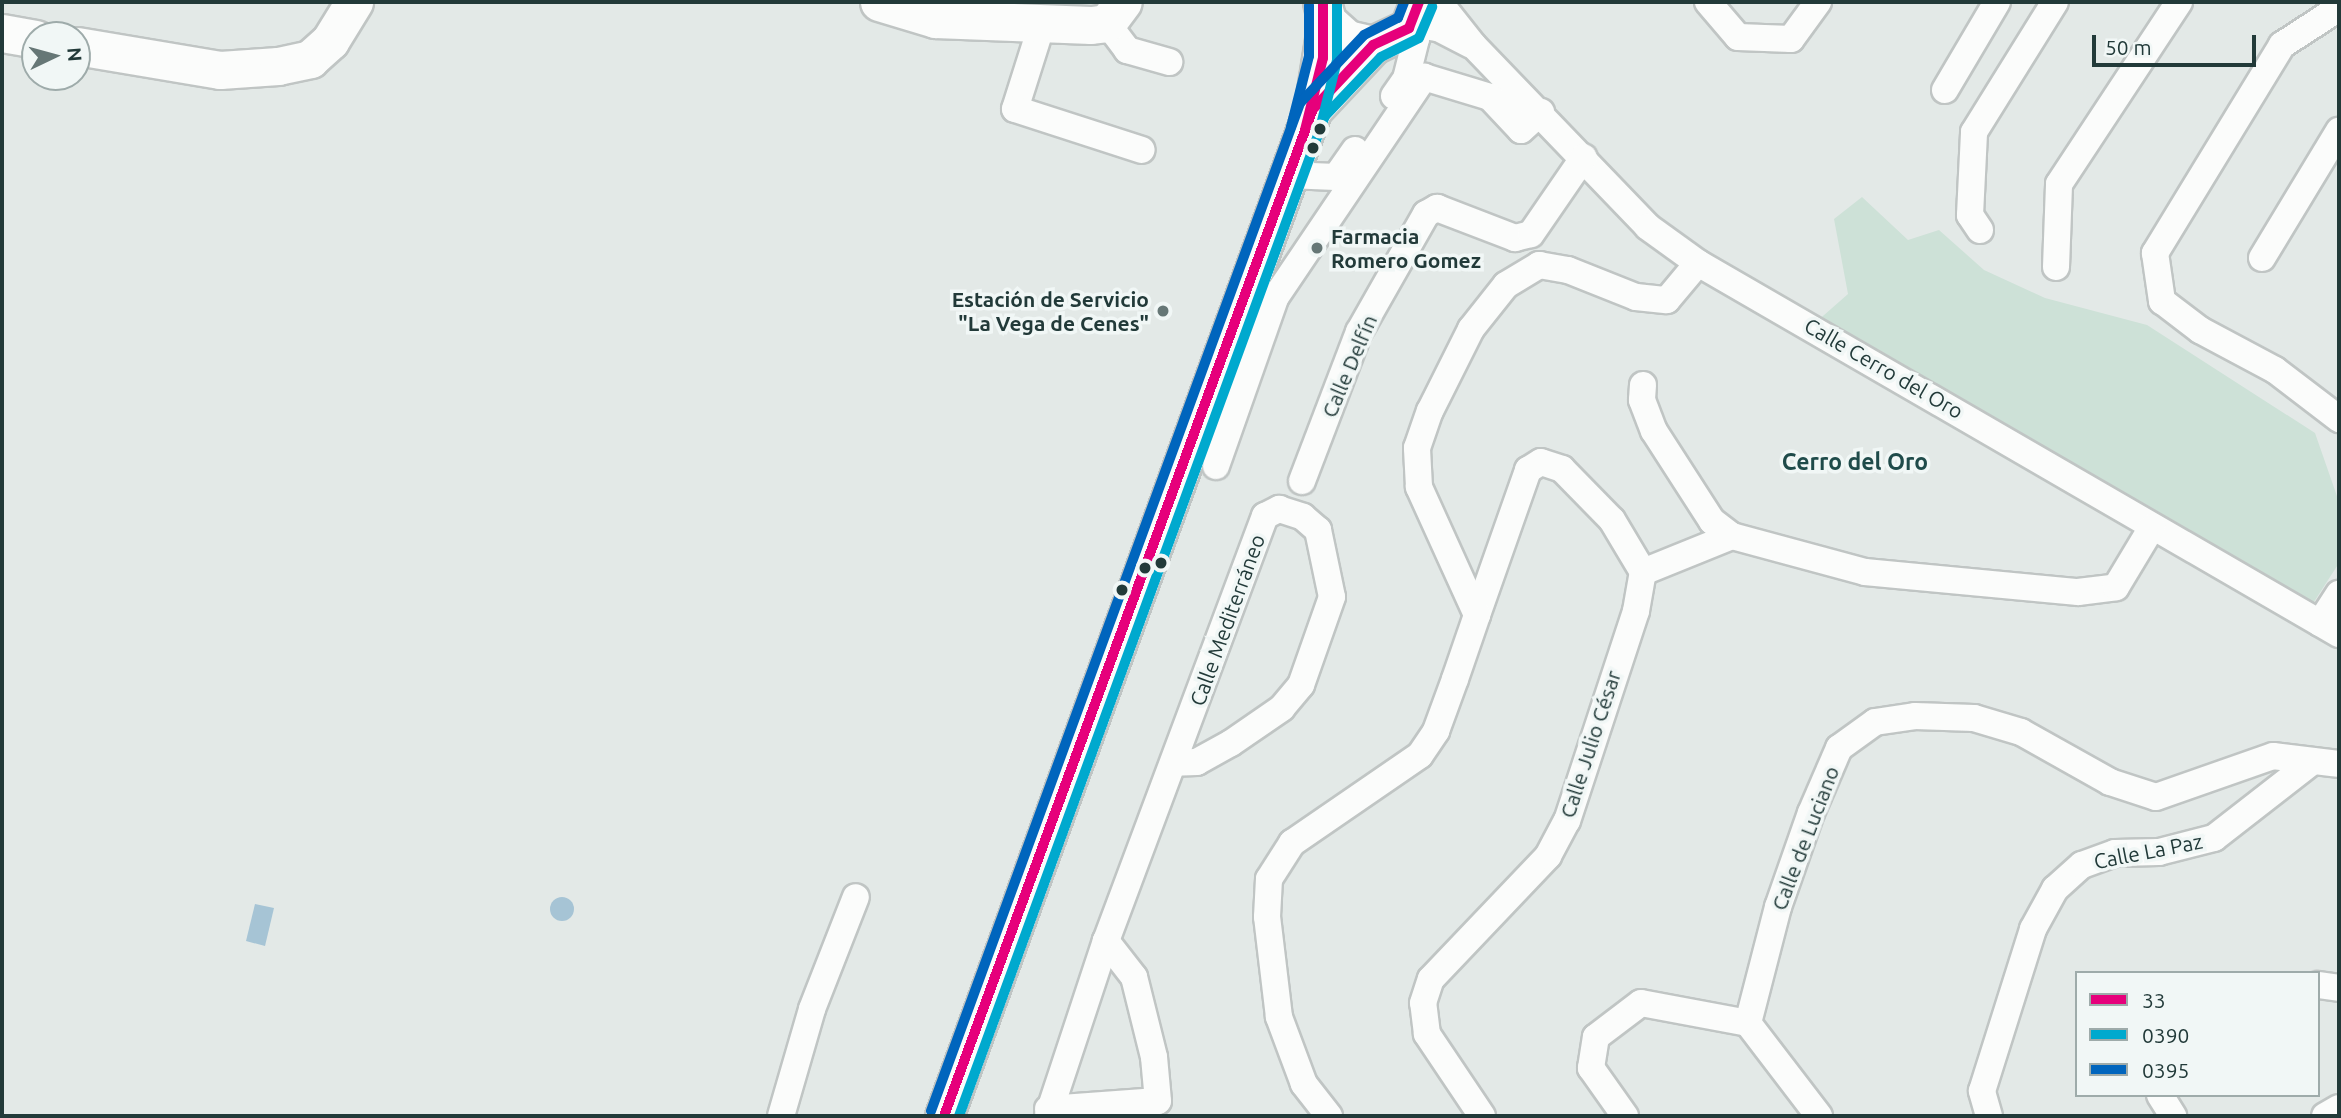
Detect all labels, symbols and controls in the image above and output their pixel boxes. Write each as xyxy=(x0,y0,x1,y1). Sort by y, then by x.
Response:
north arrow xyxy=(21,21,91,91)
scale bar xyxy=(2096,21,2260,65)
text: 50 m xyxy=(2105,35,2152,59)
text: N xyxy=(63,46,87,62)
unlabelled marker xyxy=(1313,122,1327,136)
unlabelled marker xyxy=(1306,141,1320,155)
place label: Farmacia Romero Gomez xyxy=(1331,223,1481,273)
marker: Farmacia Romero Gomez xyxy=(1309,240,1325,256)
place label: Estación de Servicio "La Vega de Cenes" xyxy=(952,286,1149,336)
marker: Estación de Servicio "La Vega de Cenes" xyxy=(1155,303,1171,319)
street label: Calle Delfín xyxy=(1316,311,1382,421)
street label: Calle Cerro del Oro xyxy=(1800,312,1968,424)
district label: Cerro del Oro xyxy=(1782,448,1928,476)
street label: Calle Mediterráneo xyxy=(1184,531,1270,709)
unlabelled marker xyxy=(1154,556,1168,570)
unlabelled marker xyxy=(1138,561,1152,575)
unlabelled marker xyxy=(1115,583,1129,597)
street label: Calle Julio César xyxy=(1554,667,1626,821)
street label: Calle de Luciano xyxy=(1766,762,1844,914)
street label: Calle La Paz xyxy=(2091,828,2205,874)
legend xyxy=(2075,971,2320,1097)
text: 33 xyxy=(2142,988,2166,1012)
text: 0390 xyxy=(2142,1023,2189,1047)
text: 0395 xyxy=(2142,1058,2189,1082)

